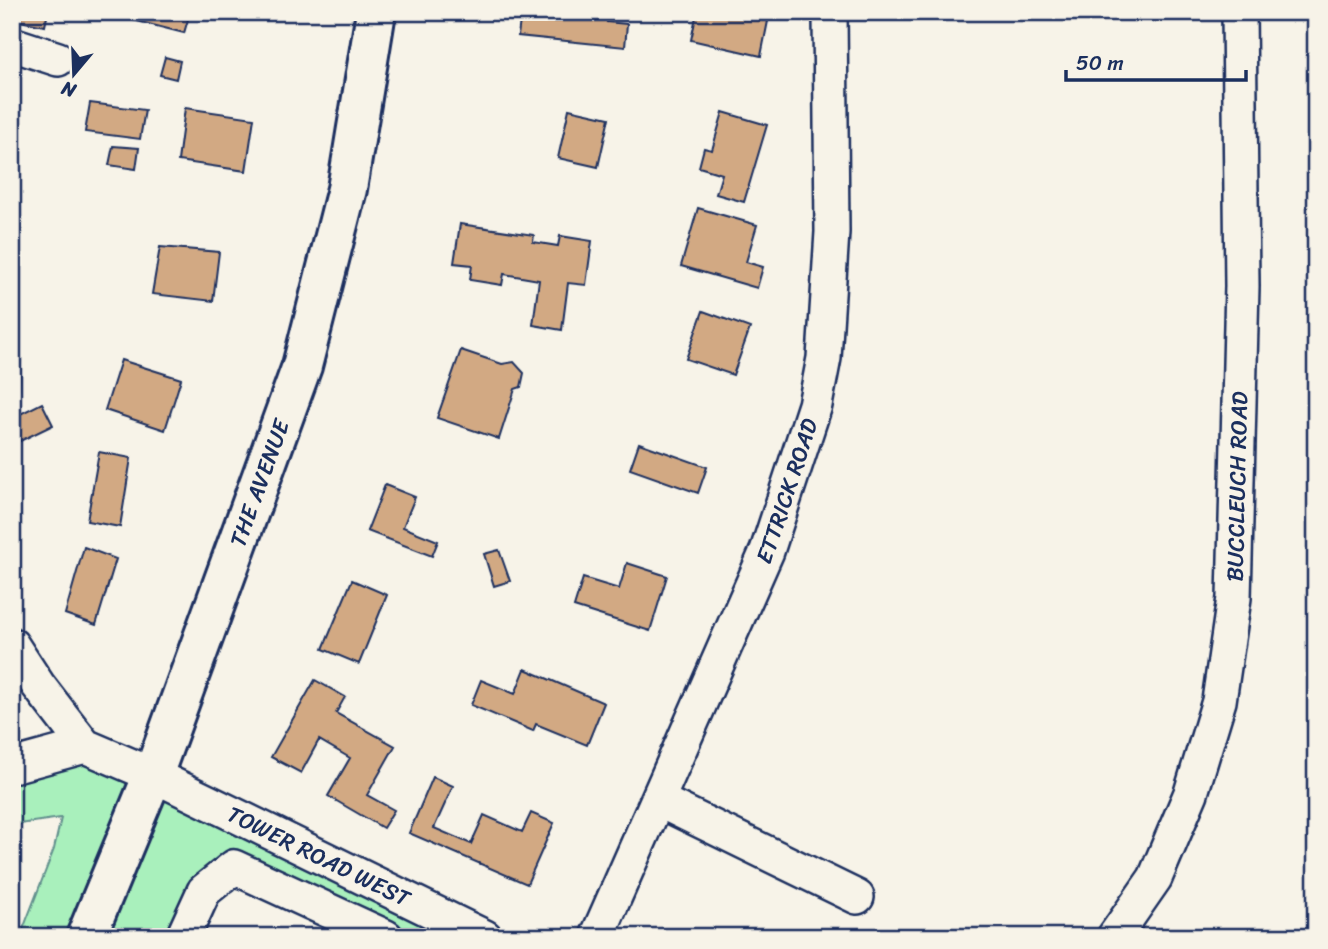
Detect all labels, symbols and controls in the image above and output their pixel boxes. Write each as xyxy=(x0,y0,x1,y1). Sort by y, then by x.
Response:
north arrow xyxy=(38,38,108,108)
scale bar xyxy=(1066,38,1246,82)
text: 50 m xyxy=(1076,44,1124,82)
text: N xyxy=(56,72,81,108)
street label: BUCCLEUCH ROAD xyxy=(1214,391,1260,582)
street label: THE AVENUE xyxy=(218,412,302,553)
street label: ETTRICK ROAD xyxy=(744,413,830,570)
street label: TOWER ROAD WEST xyxy=(220,794,419,919)

